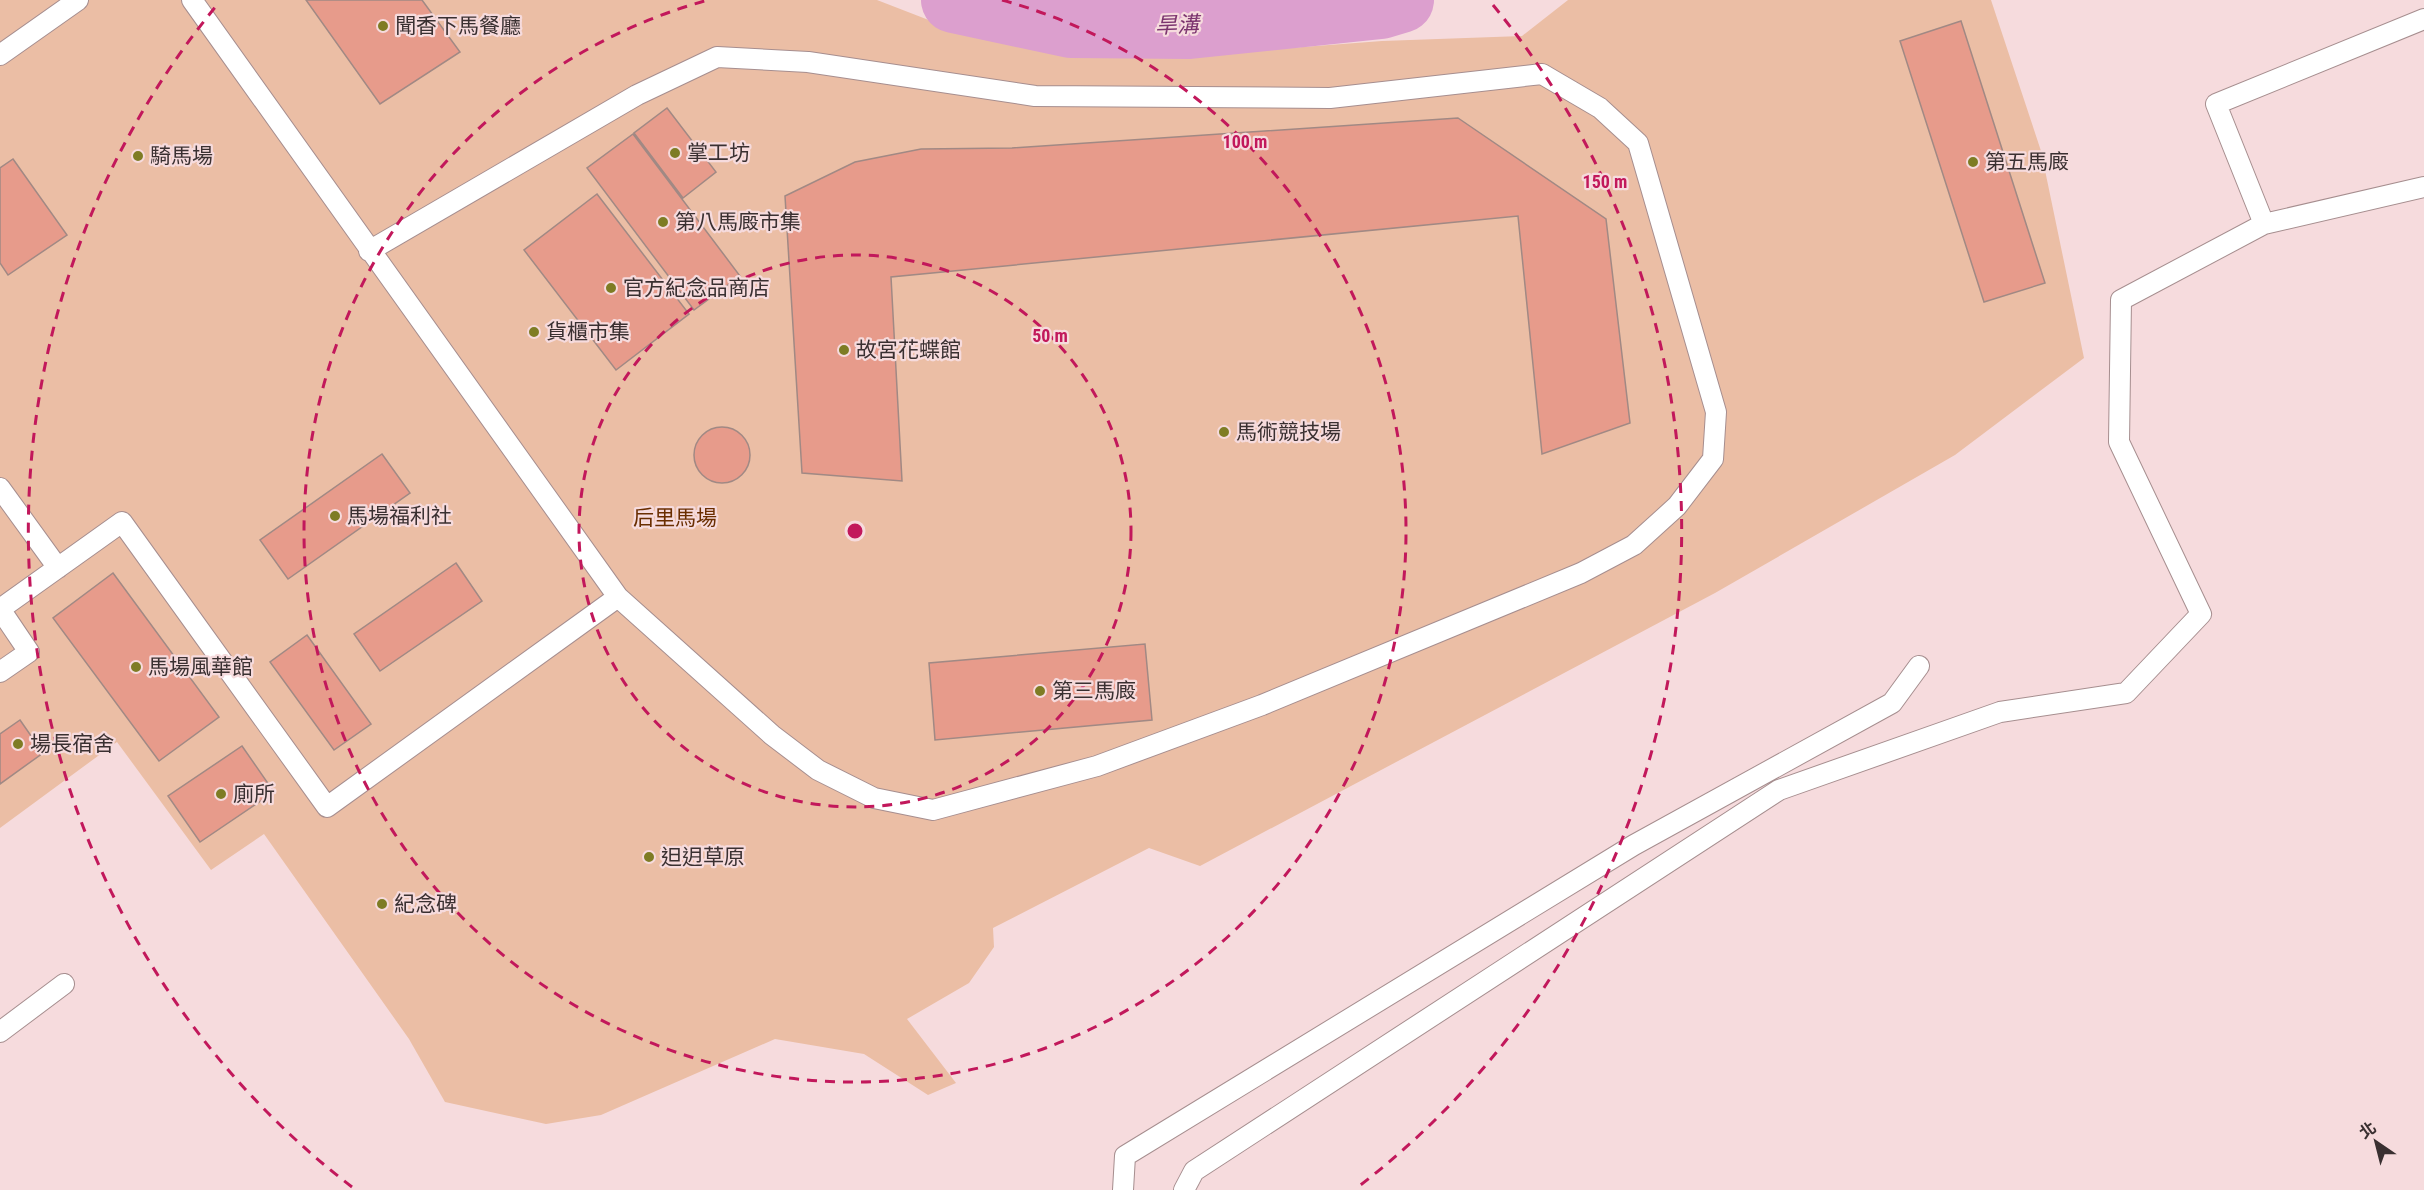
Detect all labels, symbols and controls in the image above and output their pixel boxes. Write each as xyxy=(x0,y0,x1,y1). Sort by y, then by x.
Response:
water label: 旱溝 xyxy=(1155,12,1202,38)
place label: 聞香下馬餐廳 xyxy=(395,14,521,38)
marker: 聞香下馬餐廳 xyxy=(376,19,390,33)
text: 100 m xyxy=(1223,131,1267,152)
place label: 掌工坊 xyxy=(687,141,750,165)
place label: 騎馬場 xyxy=(150,144,213,168)
marker: 掌工坊 xyxy=(668,146,682,160)
marker: 騎馬場 xyxy=(131,149,145,163)
place label: 第五馬廄 xyxy=(1985,150,2069,174)
marker: 第五馬廄 xyxy=(1966,155,1980,169)
text: 150 m xyxy=(1583,171,1627,192)
place label: 第八馬廄市集 xyxy=(675,210,801,234)
marker: 第八馬廄市集 xyxy=(656,215,670,229)
place label: 官方紀念品商店 xyxy=(623,276,770,300)
marker: 官方紀念品商店 xyxy=(604,281,618,295)
place label: 貨櫃市集 xyxy=(546,320,630,344)
marker: 貨櫃市集 xyxy=(527,325,541,339)
text: 50 m xyxy=(1032,325,1068,346)
place label: 故宮花蝶館 xyxy=(856,338,961,362)
marker: 故宮花蝶館 xyxy=(837,343,851,357)
place label: 馬術競技場 xyxy=(1236,420,1341,444)
marker: 馬術競技場 xyxy=(1217,425,1231,439)
place label: 馬場福利社 xyxy=(347,504,452,528)
park label: 后里馬場 xyxy=(633,506,717,530)
marker: 馬場福利社 xyxy=(328,509,342,523)
centre of rings xyxy=(845,521,865,541)
place label: 馬場風華館 xyxy=(148,655,253,679)
marker: 馬場風華館 xyxy=(129,660,143,674)
place label: 第三馬廄 xyxy=(1052,679,1136,703)
marker: 第三馬廄 xyxy=(1033,684,1047,698)
place label: 場長宿舍 xyxy=(30,732,114,756)
marker: 場長宿舍 xyxy=(11,737,25,751)
place label: 廁所 xyxy=(233,782,275,806)
marker: 廁所 xyxy=(214,787,228,801)
place label: 𨑨迌草原 xyxy=(661,845,745,869)
marker: 𨑨迌草原 xyxy=(642,850,656,864)
place label: 紀念碑 xyxy=(394,892,457,916)
marker: 紀念碑 xyxy=(375,897,389,911)
north arrow xyxy=(2346,1112,2406,1172)
text: 北 xyxy=(2356,1118,2380,1142)

